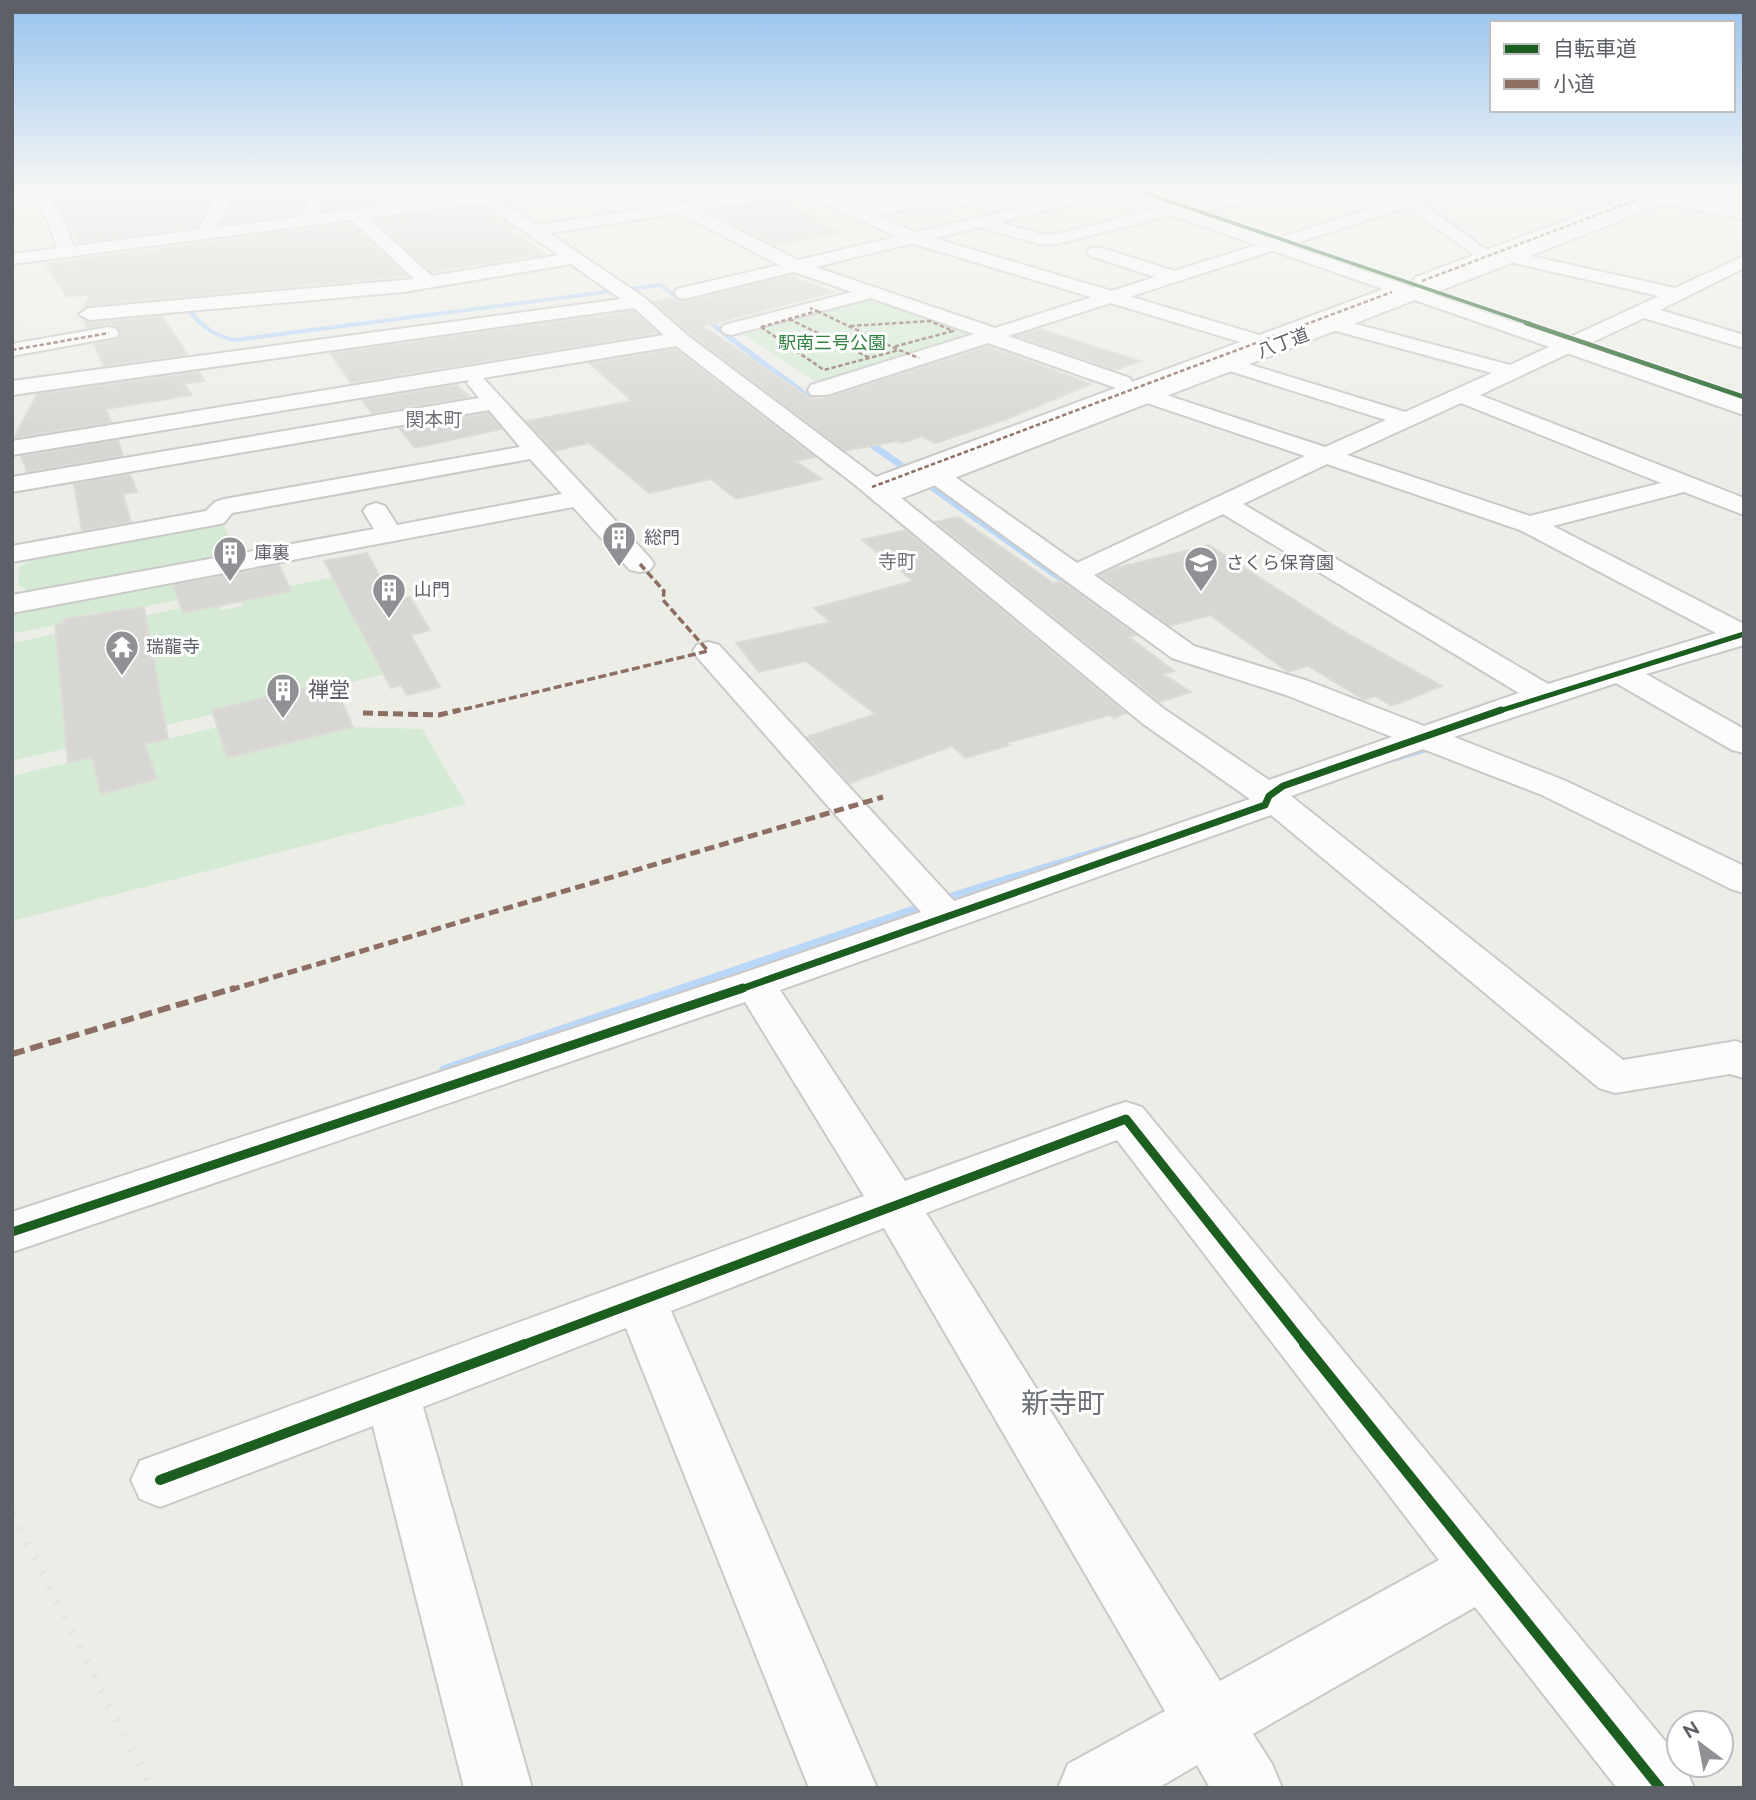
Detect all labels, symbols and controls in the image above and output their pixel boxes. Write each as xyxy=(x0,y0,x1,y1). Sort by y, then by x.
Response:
legend xyxy=(1490,21,1735,112)
text: 自転車道 xyxy=(1553,36,1637,61)
text: 小道 xyxy=(1553,71,1595,96)
street label: 八丁道 xyxy=(1254,323,1312,362)
park label: 駅南三号公園 xyxy=(778,332,886,353)
district label: 関本町 xyxy=(405,408,463,430)
building icon: 総門 xyxy=(600,519,638,568)
place label: 総門 xyxy=(644,527,680,548)
building icon: 庫裏 xyxy=(211,534,249,583)
place label: 庫裏 xyxy=(254,542,290,563)
school or university icon: さくら保育園 xyxy=(1182,544,1220,593)
district label: 寺町 xyxy=(878,550,916,572)
place label: さくら保育園 xyxy=(1226,552,1334,573)
building icon: 山門 xyxy=(370,571,408,620)
place label: 山門 xyxy=(414,579,450,600)
temple icon: 瑞龍寺 xyxy=(103,628,141,677)
place label: 瑞龍寺 xyxy=(146,636,200,657)
building icon: 禅堂 xyxy=(264,671,302,720)
place label: 禅堂 xyxy=(308,677,350,702)
district label: 新寺町 xyxy=(1021,1387,1105,1420)
north arrow xyxy=(1665,1709,1735,1779)
text: N xyxy=(1679,1716,1703,1743)

